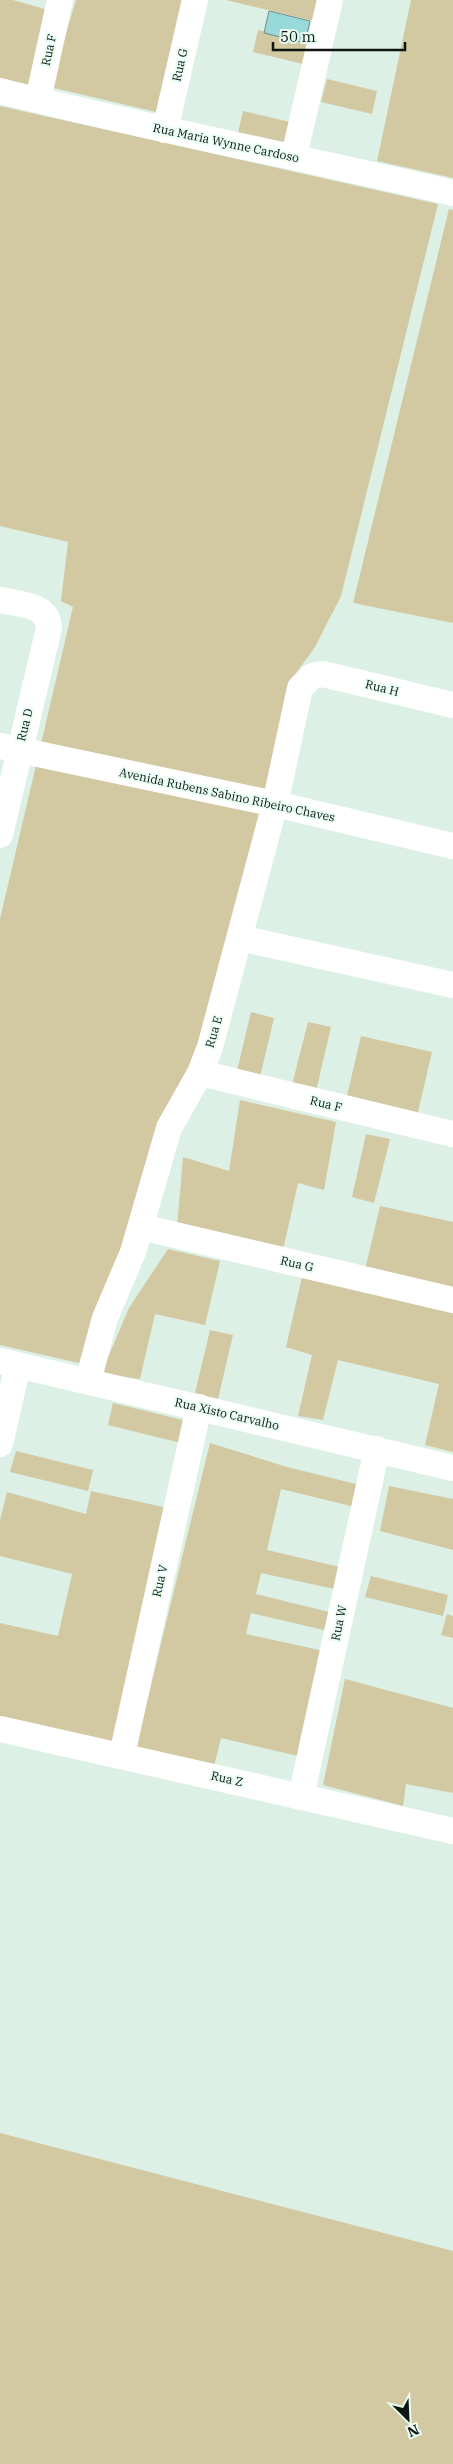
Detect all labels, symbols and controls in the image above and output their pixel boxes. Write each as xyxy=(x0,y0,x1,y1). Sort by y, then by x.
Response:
scale bar xyxy=(273,20,406,52)
text: 50 m xyxy=(280,27,316,46)
street label: Rua F xyxy=(38,33,59,67)
street label: Rua G xyxy=(168,47,191,83)
street label: Rua Maria Wynne Cardoso xyxy=(152,120,301,165)
street label: Rua H xyxy=(364,676,401,699)
street label: Rua D xyxy=(13,707,36,743)
street label: Avenida Rubens Sabino Ribeiro Chaves xyxy=(118,764,337,825)
street label: Rua E xyxy=(202,1014,225,1050)
street label: Rua F xyxy=(309,1092,344,1115)
street label: Rua G xyxy=(279,1252,315,1275)
street label: Rua Xisto Carvalho xyxy=(173,1394,281,1433)
street label: Rua V xyxy=(149,1563,171,1599)
street label: Rua W xyxy=(327,1603,350,1642)
street label: Rua Z xyxy=(210,1768,245,1789)
north arrow xyxy=(383,2394,433,2444)
text: N xyxy=(405,2420,422,2441)

